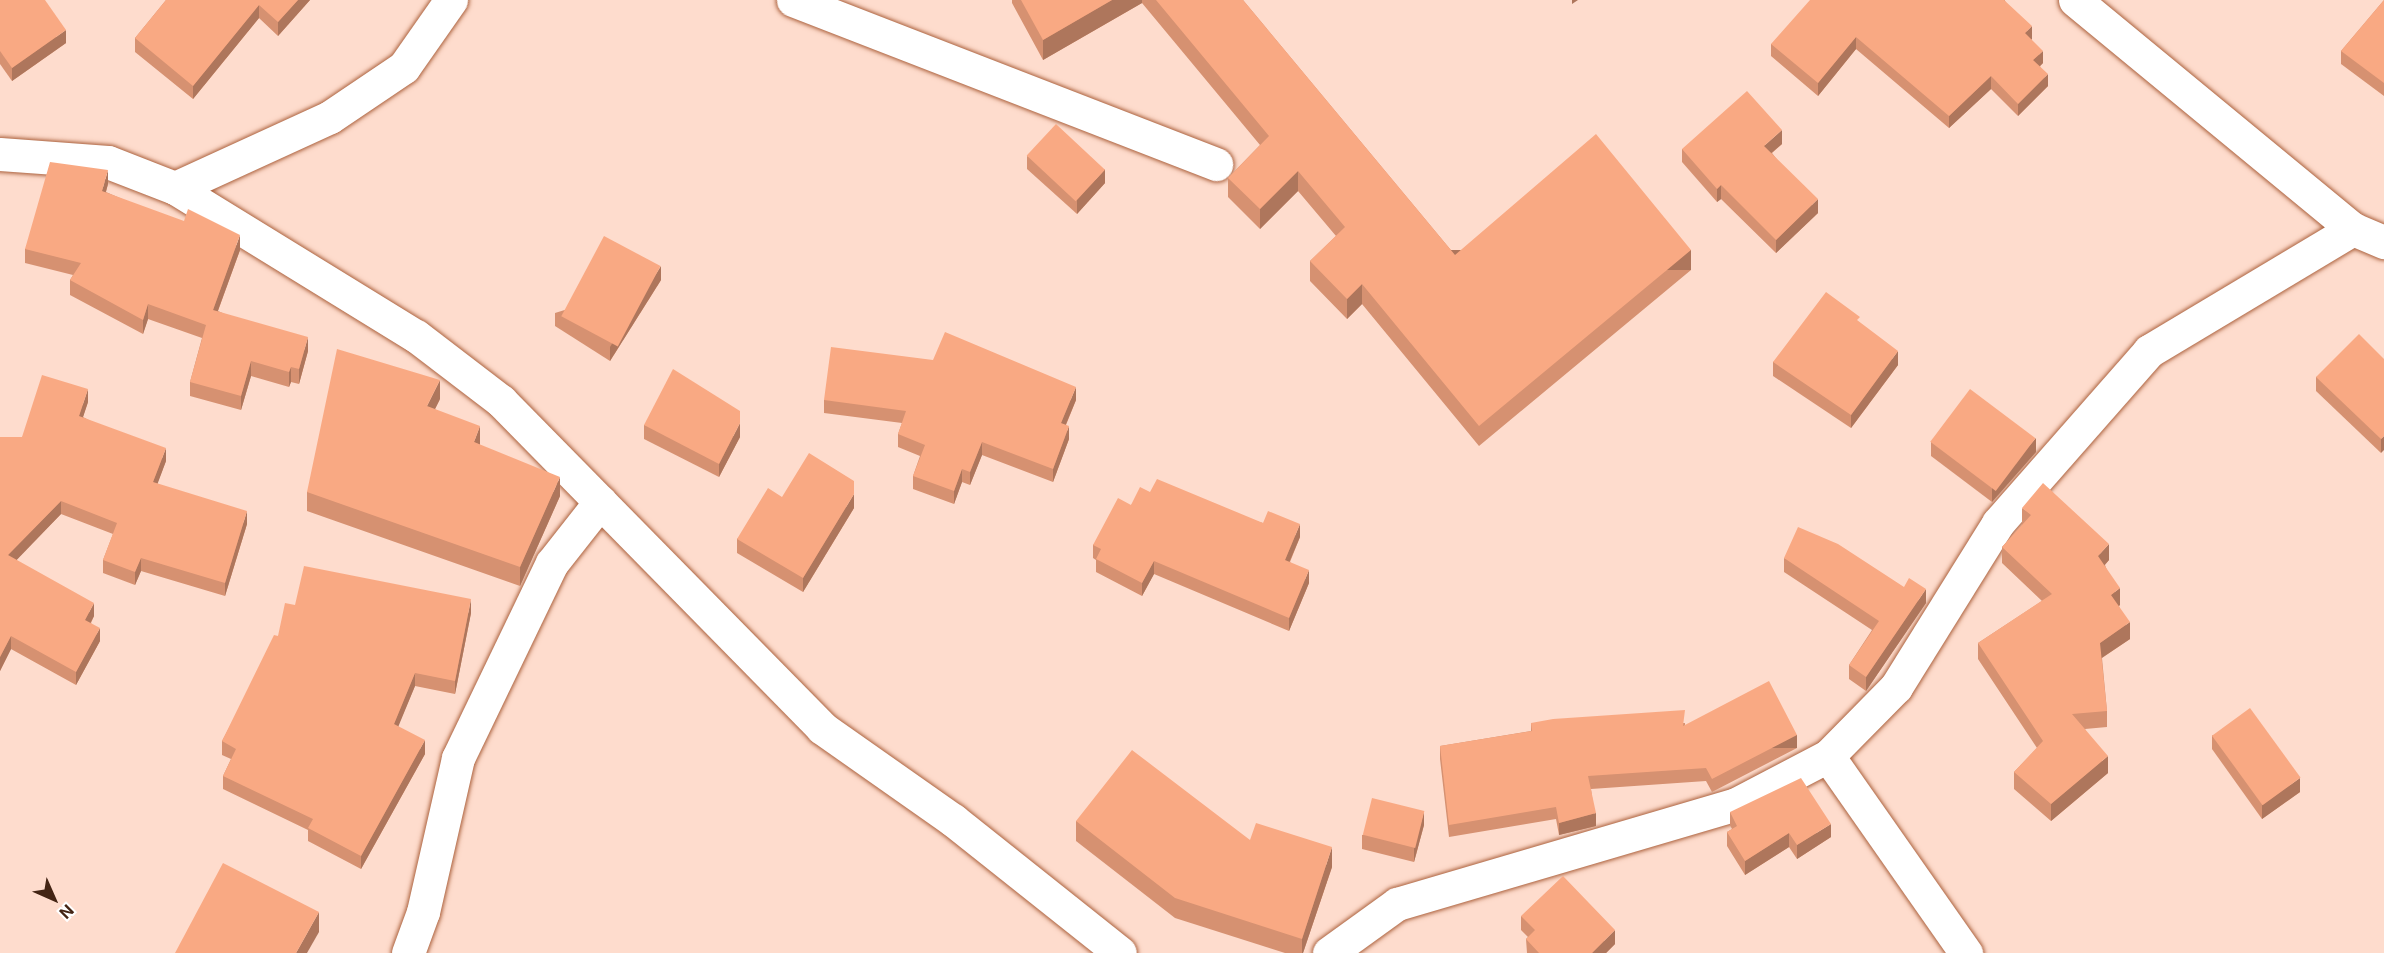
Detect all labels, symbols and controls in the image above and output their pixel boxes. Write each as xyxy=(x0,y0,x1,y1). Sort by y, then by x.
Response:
north arrow xyxy=(24,869,84,929)
text: N xyxy=(55,900,78,923)

